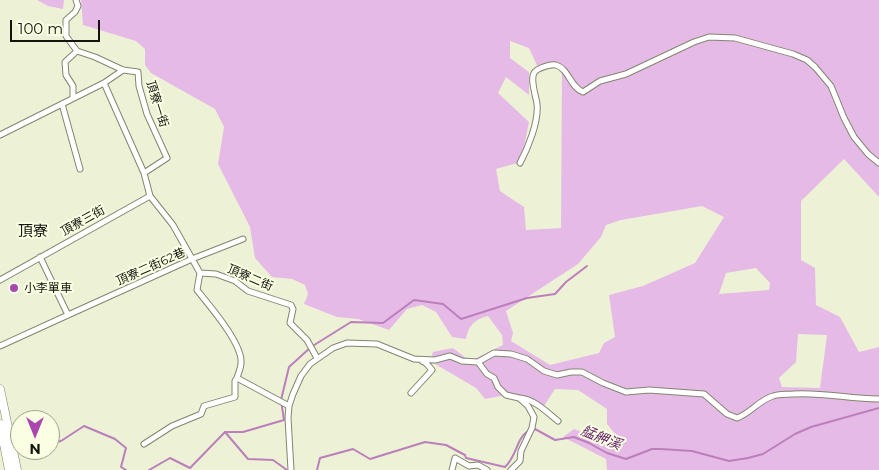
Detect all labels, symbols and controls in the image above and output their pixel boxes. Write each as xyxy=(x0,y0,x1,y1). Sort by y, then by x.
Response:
scale bar xyxy=(12,10,102,42)
text: 100 m xyxy=(18,19,63,38)
street label: 頂寮一街 xyxy=(143,79,171,129)
street label: 頂寮三街 xyxy=(59,203,107,239)
district label: 頂寮 xyxy=(18,223,48,241)
street label: 頂寮二街62巷 xyxy=(114,245,188,289)
street label: 頂寮二街 xyxy=(225,262,275,294)
place label: 小李單車 xyxy=(24,281,72,295)
marker: 小李單車 xyxy=(8,282,20,294)
north arrow xyxy=(10,410,60,460)
water label: 艋舺溪 xyxy=(578,422,624,454)
text: N xyxy=(29,440,41,458)

